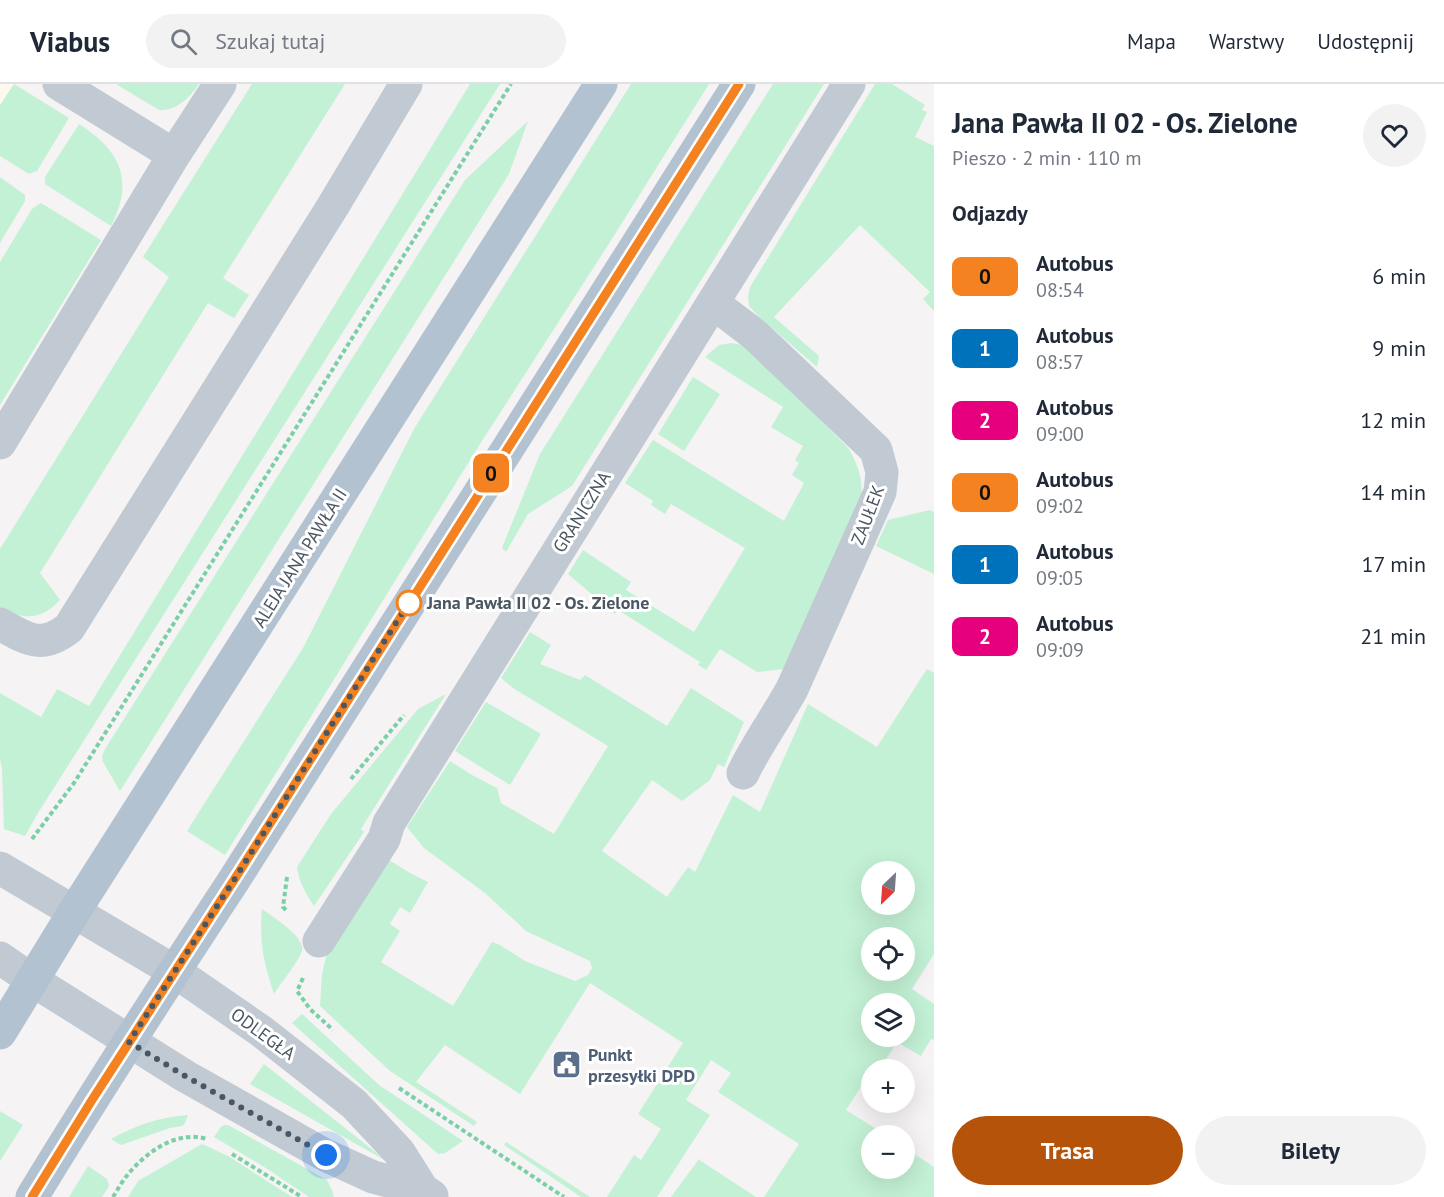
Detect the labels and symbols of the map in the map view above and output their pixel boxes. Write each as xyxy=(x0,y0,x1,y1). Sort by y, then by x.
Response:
line badge: 0 xyxy=(472,454,510,492)
street label: GRANICZNA xyxy=(548,466,616,557)
street label: ZAUŁEK xyxy=(846,482,889,548)
street label: ALEJA JANA PAWŁA II xyxy=(247,484,352,632)
marker: Jana Pawła II 02 - Os. Zielone xyxy=(396,590,422,616)
place label: Jana Pawła II 02 - Os. Zielone xyxy=(426,591,649,614)
north arrow xyxy=(861,861,915,915)
street label: ODLEGŁA xyxy=(227,1003,300,1065)
place label: Punkt przesyłki DPD xyxy=(588,1043,695,1087)
public building icon: Punkt przesyłki DPD xyxy=(551,1049,583,1081)
your location xyxy=(311,1140,341,1170)

